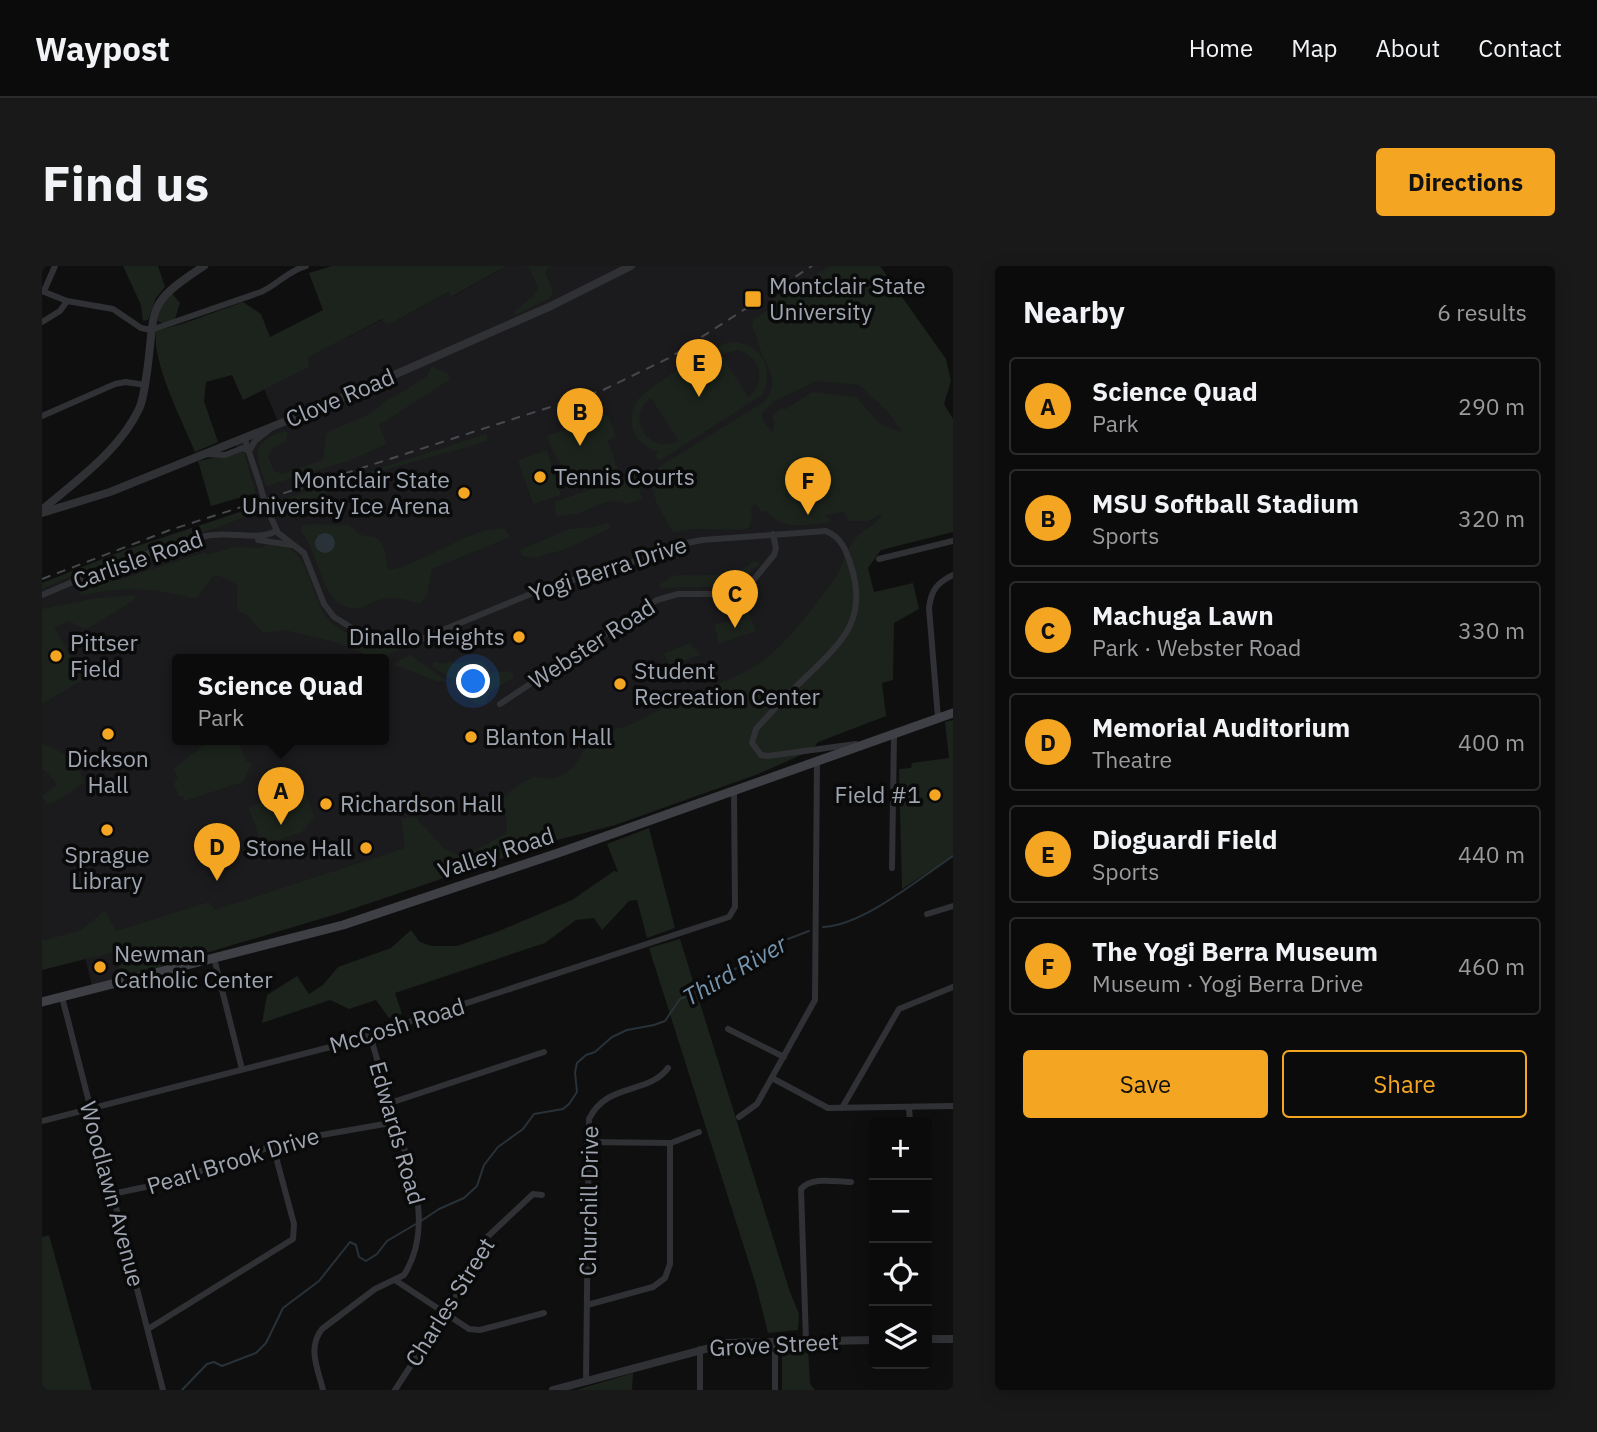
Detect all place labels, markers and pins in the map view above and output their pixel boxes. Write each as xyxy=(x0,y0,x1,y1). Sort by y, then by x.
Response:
place label: Montclair State University xyxy=(769,270,926,326)
marker: Montclair State University xyxy=(743,289,763,309)
pin: E xyxy=(676,339,722,397)
pin: B xyxy=(557,388,603,446)
pin: F xyxy=(785,457,831,515)
place label: Tennis Courts xyxy=(554,461,695,491)
place label: Montclair State University Ice Arena xyxy=(242,464,450,520)
marker: Tennis Courts xyxy=(532,469,548,485)
marker: Montclair State University Ice Arena xyxy=(456,485,472,501)
pin: C xyxy=(712,570,758,628)
place label: Dinallo Heights xyxy=(349,621,505,651)
place label: Pittser Field xyxy=(70,627,138,683)
marker: Dinallo Heights xyxy=(511,629,527,645)
marker: Pittser Field xyxy=(48,648,64,664)
place label: Student Recreation Center xyxy=(634,655,821,711)
marker: Student Recreation Center xyxy=(612,676,628,692)
place label: Blanton Hall xyxy=(485,721,612,751)
marker: Dickson Hall xyxy=(100,726,116,742)
marker: Blanton Hall xyxy=(463,729,479,745)
place label: Dickson Hall xyxy=(67,743,149,799)
pin: A xyxy=(258,767,304,825)
place label: Field #1 xyxy=(835,779,921,809)
marker: Field #1 xyxy=(927,787,943,803)
place label: Richardson Hall xyxy=(340,788,503,818)
marker: Richardson Hall xyxy=(318,796,334,812)
marker: Sprague Library xyxy=(99,822,115,838)
pin: D xyxy=(194,823,240,881)
place label: Stone Hall xyxy=(246,832,352,862)
place label: Sprague Library xyxy=(64,839,150,895)
marker: Stone Hall xyxy=(358,840,374,856)
place label: Newman Catholic Center xyxy=(114,938,273,994)
marker: Newman Catholic Center xyxy=(92,959,108,975)

